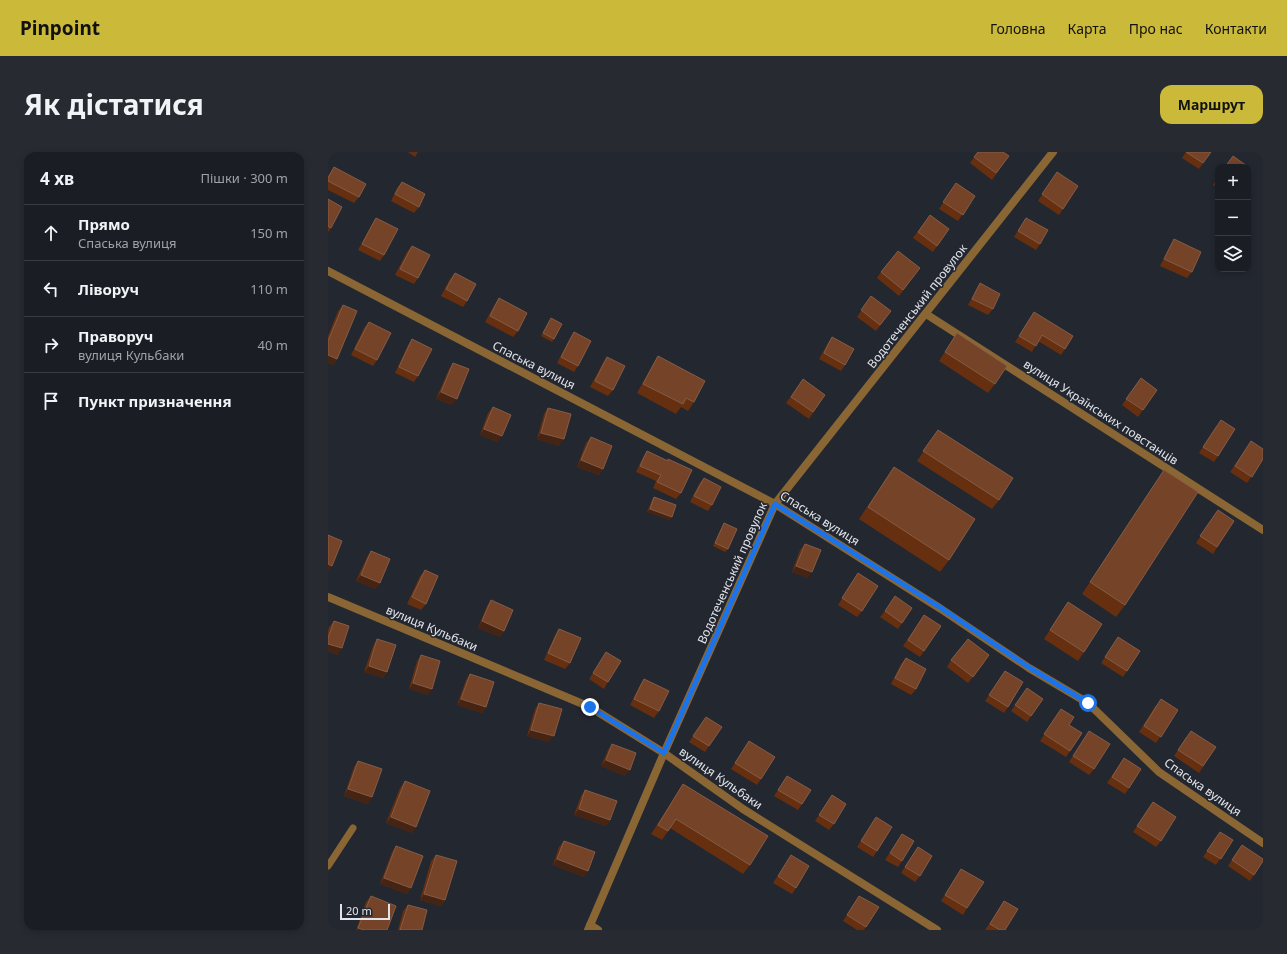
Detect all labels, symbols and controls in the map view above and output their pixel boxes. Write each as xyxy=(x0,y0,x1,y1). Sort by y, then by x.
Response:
text: Pinpoint xyxy=(20,15,100,41)
text: Головна xyxy=(990,19,1046,38)
text: Карта xyxy=(1068,19,1107,38)
text: Про нас xyxy=(1129,19,1183,38)
text: Контакти xyxy=(1205,19,1267,38)
text: Як дістатися xyxy=(24,85,204,123)
button: Маршрут xyxy=(1160,85,1263,124)
map controls xyxy=(1215,164,1251,272)
button: + xyxy=(1215,164,1251,200)
text: 4 хв xyxy=(40,167,74,190)
text: Пішки · 300 m xyxy=(200,169,288,187)
button: − xyxy=(1215,200,1251,236)
text: Прямо xyxy=(78,214,130,234)
icon: ahead xyxy=(40,222,62,244)
text: 150 m xyxy=(250,224,288,242)
text: Спаська вулиця xyxy=(78,234,177,252)
button: layers xyxy=(1215,236,1251,272)
street label: Водотеченський провулок xyxy=(863,240,971,372)
icon: left xyxy=(40,278,62,300)
text: Ліворуч xyxy=(78,279,139,299)
text: 110 m xyxy=(250,280,288,298)
text: Праворуч xyxy=(78,326,153,346)
icon: right xyxy=(40,334,62,356)
text: 40 m xyxy=(258,336,288,354)
street label: Спаська вулиця xyxy=(490,337,578,393)
text: вулиця Кульбаки xyxy=(78,346,184,364)
street label: вулиця Українських повстанців xyxy=(1020,355,1182,469)
icon: arrive xyxy=(40,390,62,412)
text: Пункт призначення xyxy=(78,391,232,411)
street label: Спаська вулиця xyxy=(777,487,863,549)
street label: Водотеченський провулок xyxy=(693,499,771,647)
street label: вулиця Кульбаки xyxy=(383,601,481,655)
route start xyxy=(1079,694,1097,712)
route end xyxy=(581,698,599,716)
street label: вулиця Кульбаки xyxy=(676,743,766,813)
street label: Спаська вулиця xyxy=(1161,754,1245,820)
scale bar xyxy=(340,902,390,921)
text: 20 m xyxy=(346,903,372,918)

